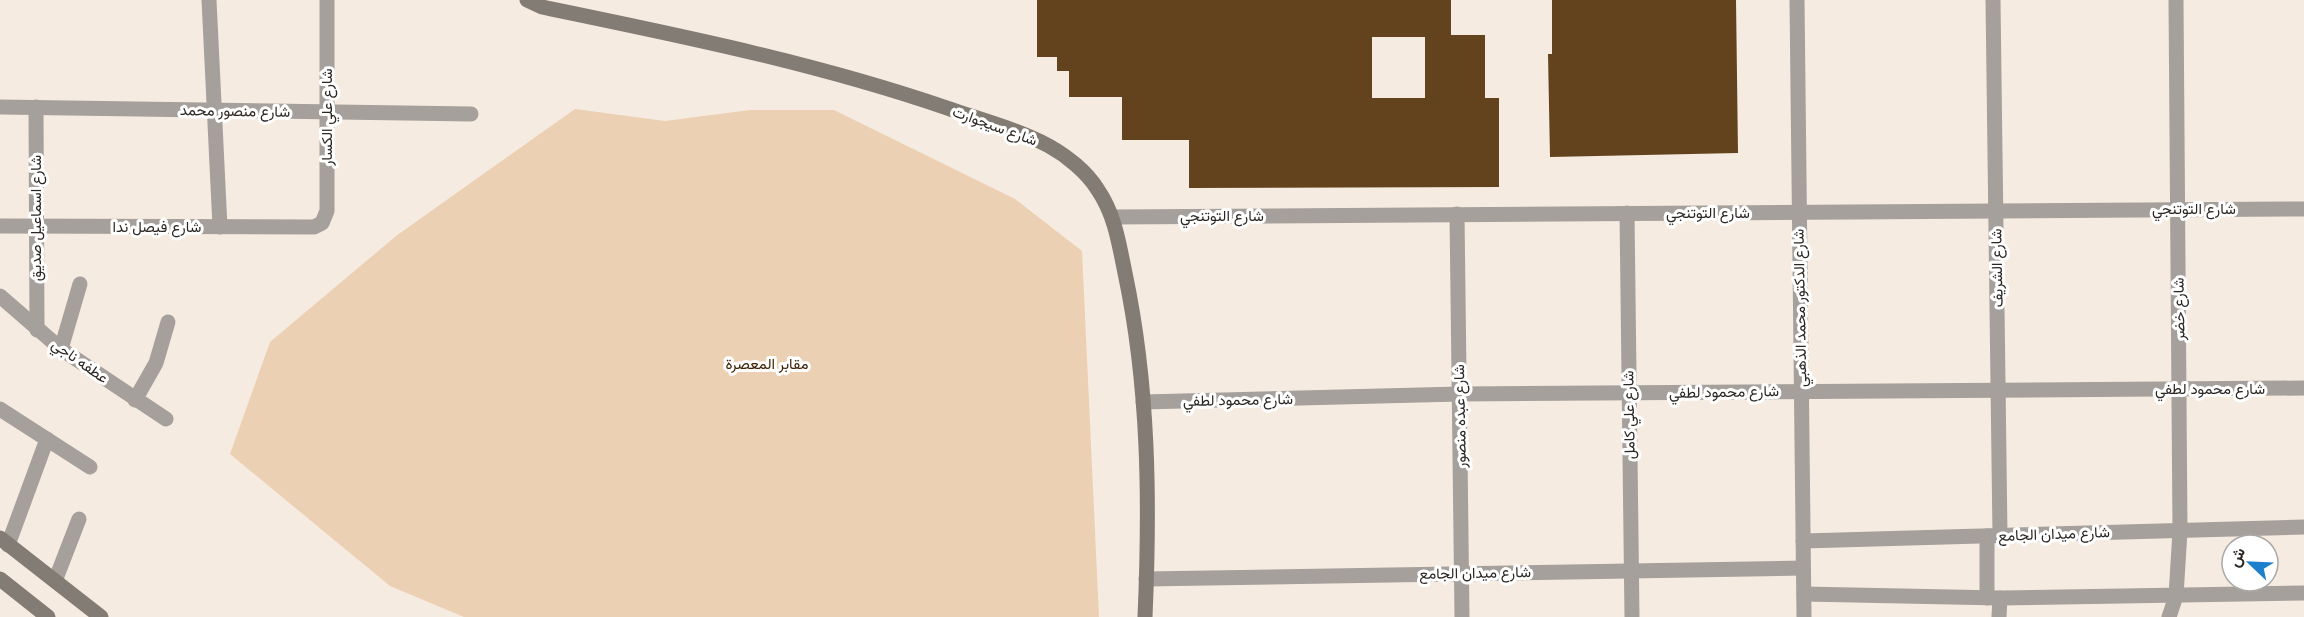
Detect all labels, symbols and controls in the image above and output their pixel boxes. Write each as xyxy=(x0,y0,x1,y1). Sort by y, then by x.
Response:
street label: شارع علي الكسار xyxy=(318,68,340,167)
street label: شارع منصور محمد xyxy=(180,101,291,123)
street label: شارع سيجوارت xyxy=(950,102,1040,152)
street label: شارع اسماعيل صديق xyxy=(27,155,47,281)
street label: شارع التوتنجي xyxy=(2152,200,2236,222)
street label: شارع التوتنجي xyxy=(1666,204,1750,226)
street label: شارع التوتنجي xyxy=(1180,207,1264,229)
street label: شارع فيصل ندا xyxy=(113,218,202,238)
street label: شارع الدكتور محمد الذهبي xyxy=(1790,228,1814,387)
street label: شارع الشريف xyxy=(1987,228,2009,308)
street label: شارع خضر xyxy=(2169,277,2191,342)
street label: عطفه ناجي xyxy=(46,335,112,390)
park label: مقابر المعصرة xyxy=(726,355,808,373)
street label: شارع عبده منصور xyxy=(1450,364,1472,469)
street label: شارع علي كامل xyxy=(1619,370,1643,460)
street label: شارع محمود لطفي xyxy=(2155,380,2265,402)
street label: شارع محمود لطفي xyxy=(1669,382,1779,406)
street label: شارع محمود لطفي xyxy=(1183,390,1293,414)
street label: شارع ميدان الجامع xyxy=(1998,523,2110,547)
north arrow xyxy=(2220,533,2280,593)
text: ش xyxy=(2224,545,2249,570)
street label: شارع ميدان الجامع xyxy=(1419,563,1531,585)

